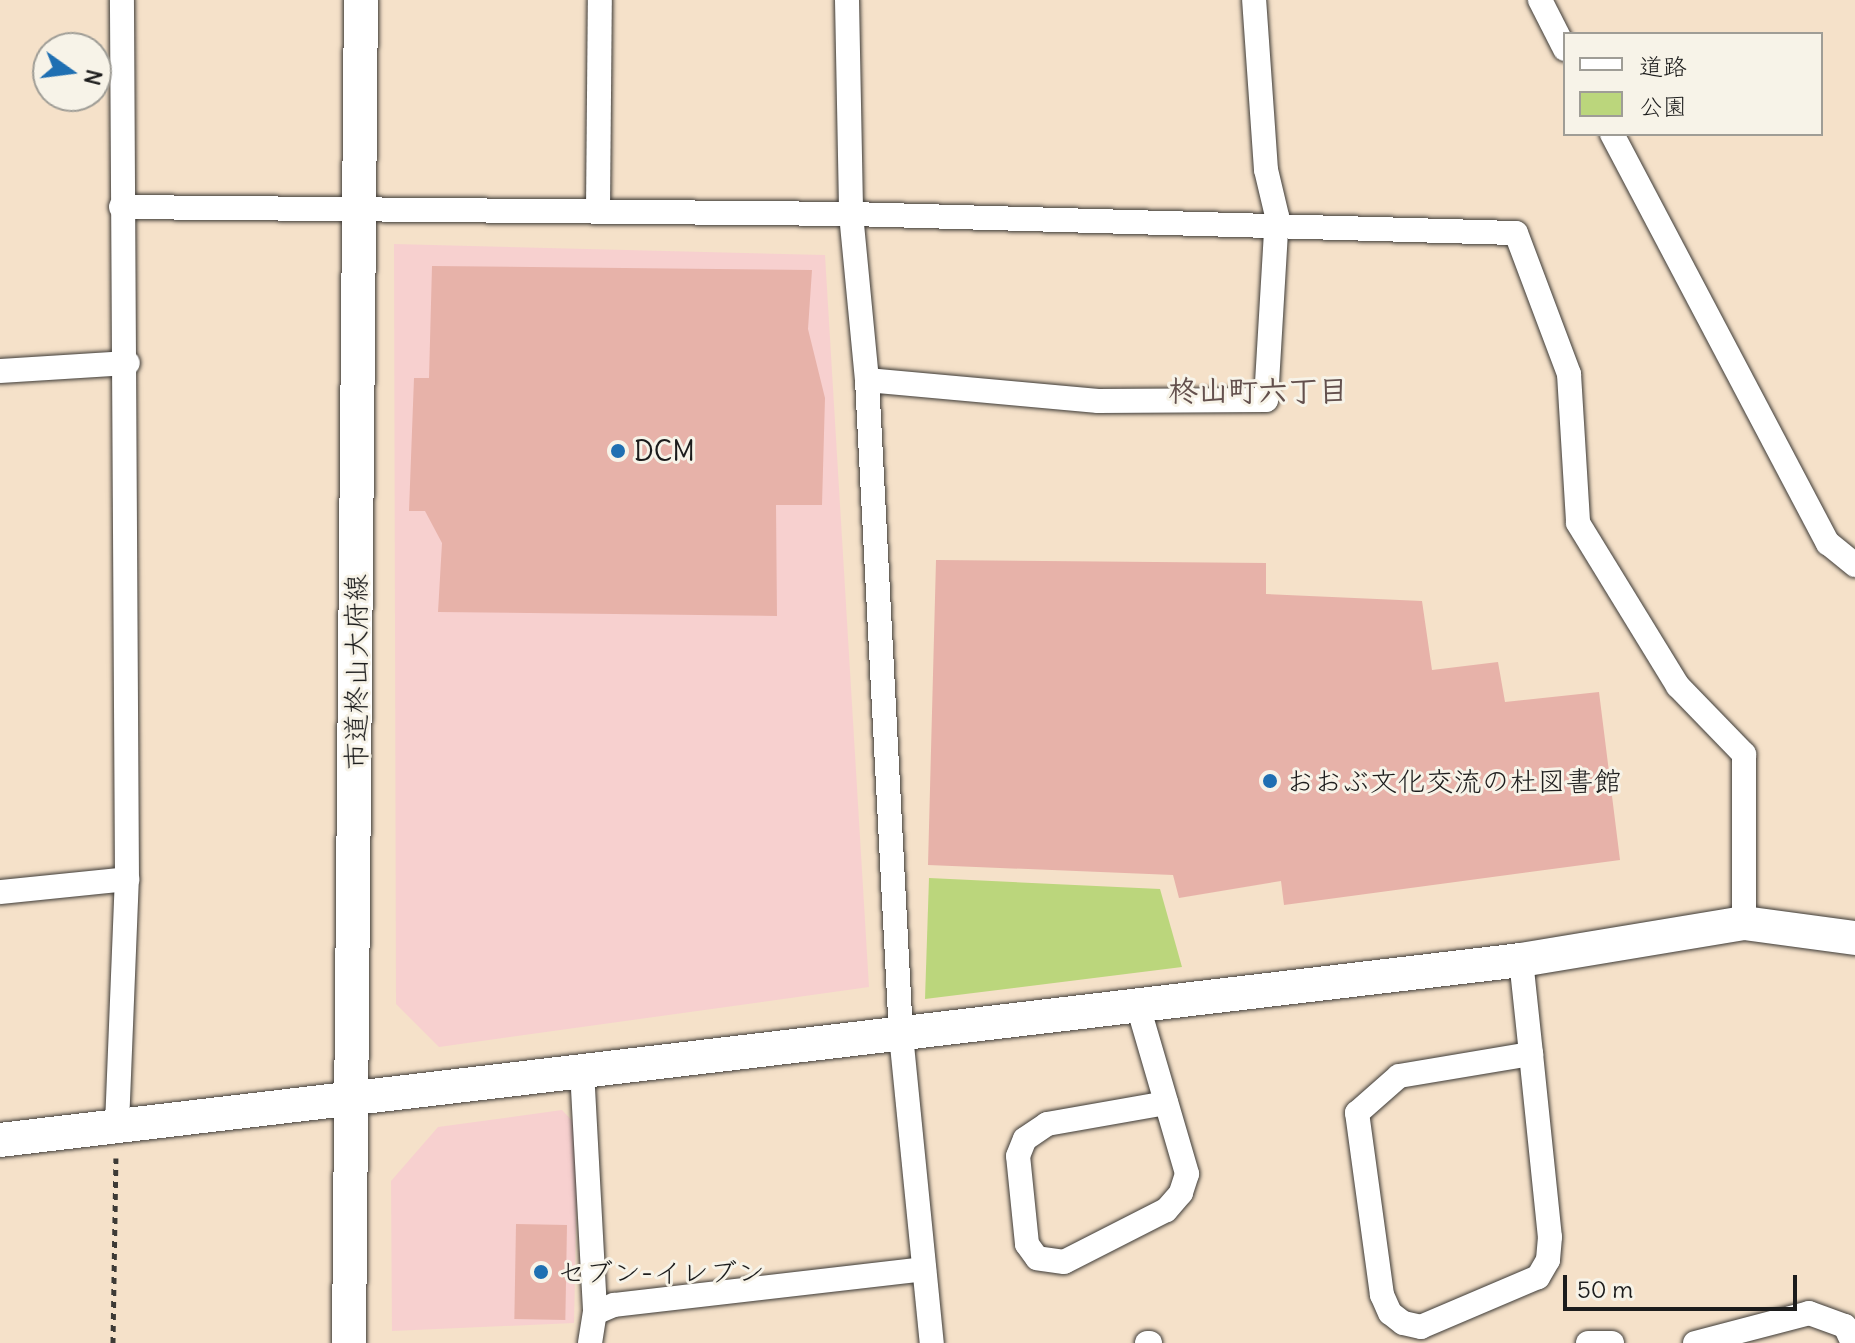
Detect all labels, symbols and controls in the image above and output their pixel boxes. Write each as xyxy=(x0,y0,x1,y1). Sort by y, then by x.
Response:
north arrow xyxy=(32,32,112,112)
legend xyxy=(1563,32,1823,136)
text: 道路 xyxy=(1639,51,1687,81)
text: N xyxy=(78,67,109,88)
text: 公園 xyxy=(1639,91,1687,121)
district label: 柊山町六丁目 xyxy=(1168,372,1348,408)
place label: DCM xyxy=(634,434,695,468)
marker: DCM xyxy=(609,442,627,460)
street label: 市道柊山大府線 xyxy=(339,574,373,770)
place label: おおぶ文化交流の杜図書館 xyxy=(1286,764,1622,798)
marker: おおぶ文化交流の杜図書館 xyxy=(1261,772,1279,790)
place label: セブン-イレブン xyxy=(557,1255,765,1289)
scale bar xyxy=(1567,1259,1801,1309)
marker: セブン-イレブン xyxy=(532,1263,550,1281)
text: 50 m xyxy=(1577,1274,1633,1304)

